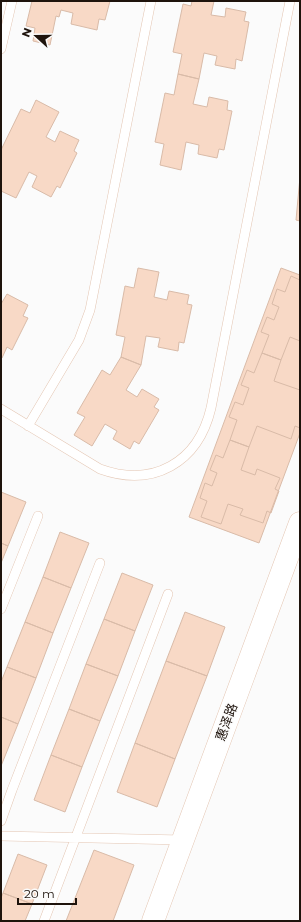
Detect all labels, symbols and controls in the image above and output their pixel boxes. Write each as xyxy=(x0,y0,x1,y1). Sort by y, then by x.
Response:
north arrow xyxy=(16,16,56,56)
text: N xyxy=(19,26,35,39)
street label: 惠泽路 xyxy=(212,701,240,743)
scale bar xyxy=(18,880,76,906)
text: 20 m xyxy=(24,886,55,901)

